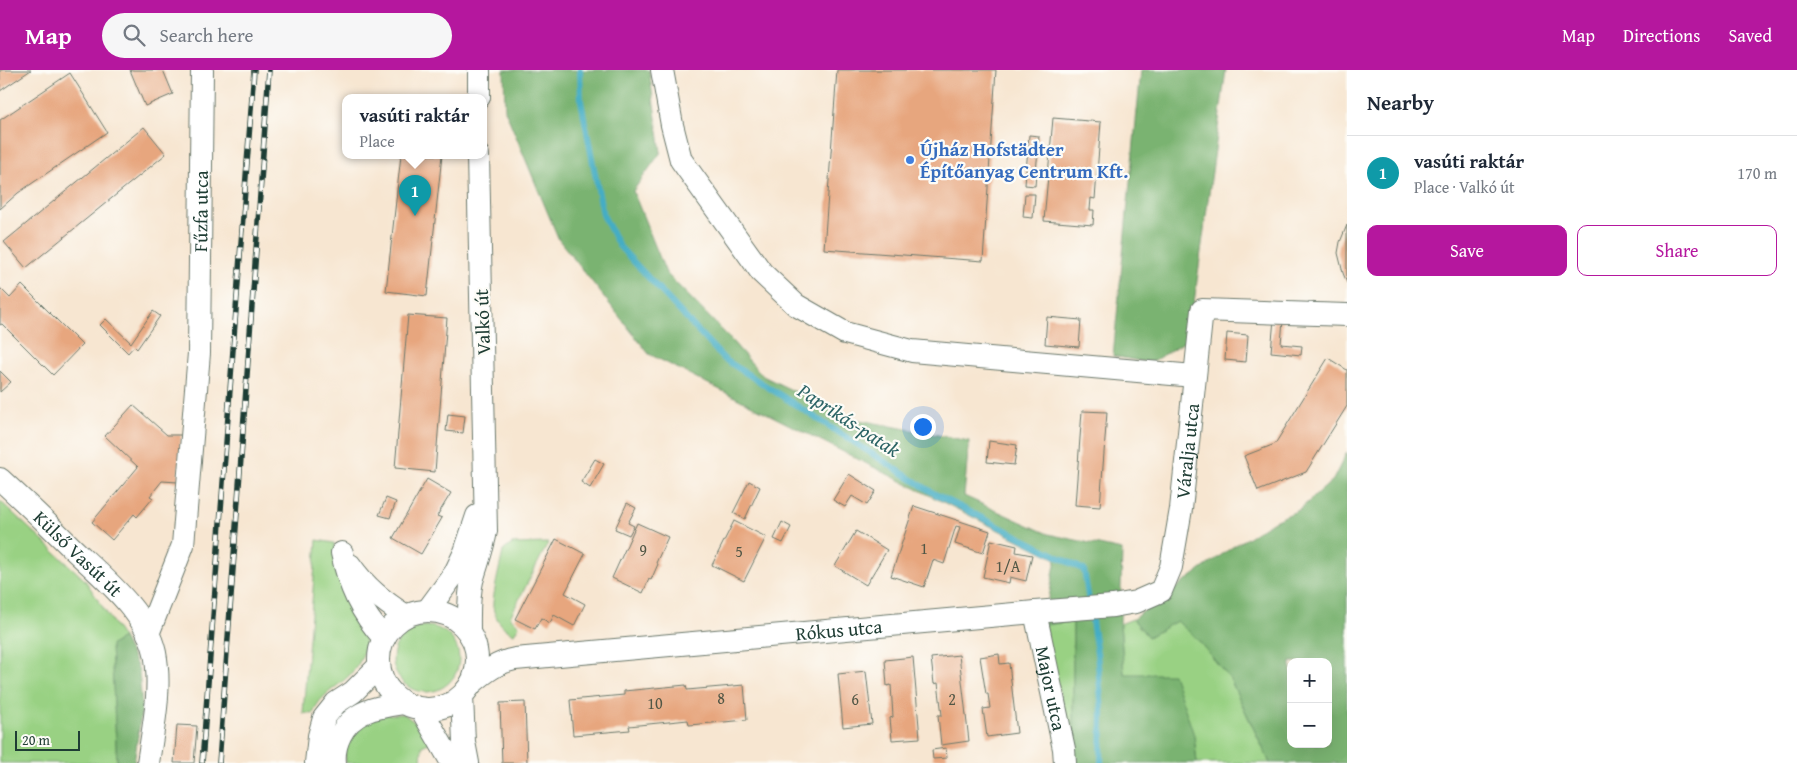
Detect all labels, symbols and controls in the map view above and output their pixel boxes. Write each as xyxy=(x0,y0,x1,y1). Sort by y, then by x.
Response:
search box xyxy=(102,13,452,58)
text: Map xyxy=(25,18,72,53)
icon: search xyxy=(120,21,148,49)
text: Search here xyxy=(160,21,253,49)
text: Map xyxy=(1562,22,1595,49)
text: Directions xyxy=(1623,22,1700,49)
text: Saved xyxy=(1728,22,1772,49)
text: Nearby xyxy=(1367,87,1434,118)
popup xyxy=(342,94,487,159)
text: vasúti raktár xyxy=(359,101,470,129)
text: Place xyxy=(359,129,395,153)
place label: Újház Hofstädter Építőanyag Centrum Kft. xyxy=(920,135,1128,185)
text: vasúti raktár xyxy=(1414,147,1524,175)
marker: Újház Hofstädter Építőanyag Centrum Kft. xyxy=(904,154,916,166)
text: 1 xyxy=(1379,161,1387,185)
text: 170 m xyxy=(1737,161,1777,185)
street label: Fűzfa utca xyxy=(186,170,215,252)
pin: 1 xyxy=(399,175,431,216)
text: Place · Valkó út xyxy=(1414,175,1515,199)
button: Save xyxy=(1367,225,1567,276)
button: Share xyxy=(1577,225,1777,276)
street label: Valkó út xyxy=(467,288,497,356)
water label: Paprikás-patak xyxy=(792,375,907,464)
street label: Váralja utca xyxy=(1168,402,1206,500)
your location xyxy=(910,414,936,440)
street label: Külső Vasút út xyxy=(27,504,130,603)
house number: 1 xyxy=(920,536,928,560)
house number: 9 xyxy=(639,538,647,562)
house number: 5 xyxy=(735,539,743,563)
house number: 1/A xyxy=(996,554,1021,578)
street label: Rókus utca xyxy=(794,612,883,648)
street label: Major utca xyxy=(1029,643,1074,733)
map controls xyxy=(1287,658,1332,748)
button: + xyxy=(1287,658,1332,703)
house number: 8 xyxy=(717,686,725,710)
house number: 6 xyxy=(851,687,859,711)
house number: 2 xyxy=(948,687,956,711)
house number: 10 xyxy=(647,691,663,715)
button: − xyxy=(1287,703,1332,748)
scale bar xyxy=(15,728,80,751)
text: 20 m xyxy=(22,730,50,750)

